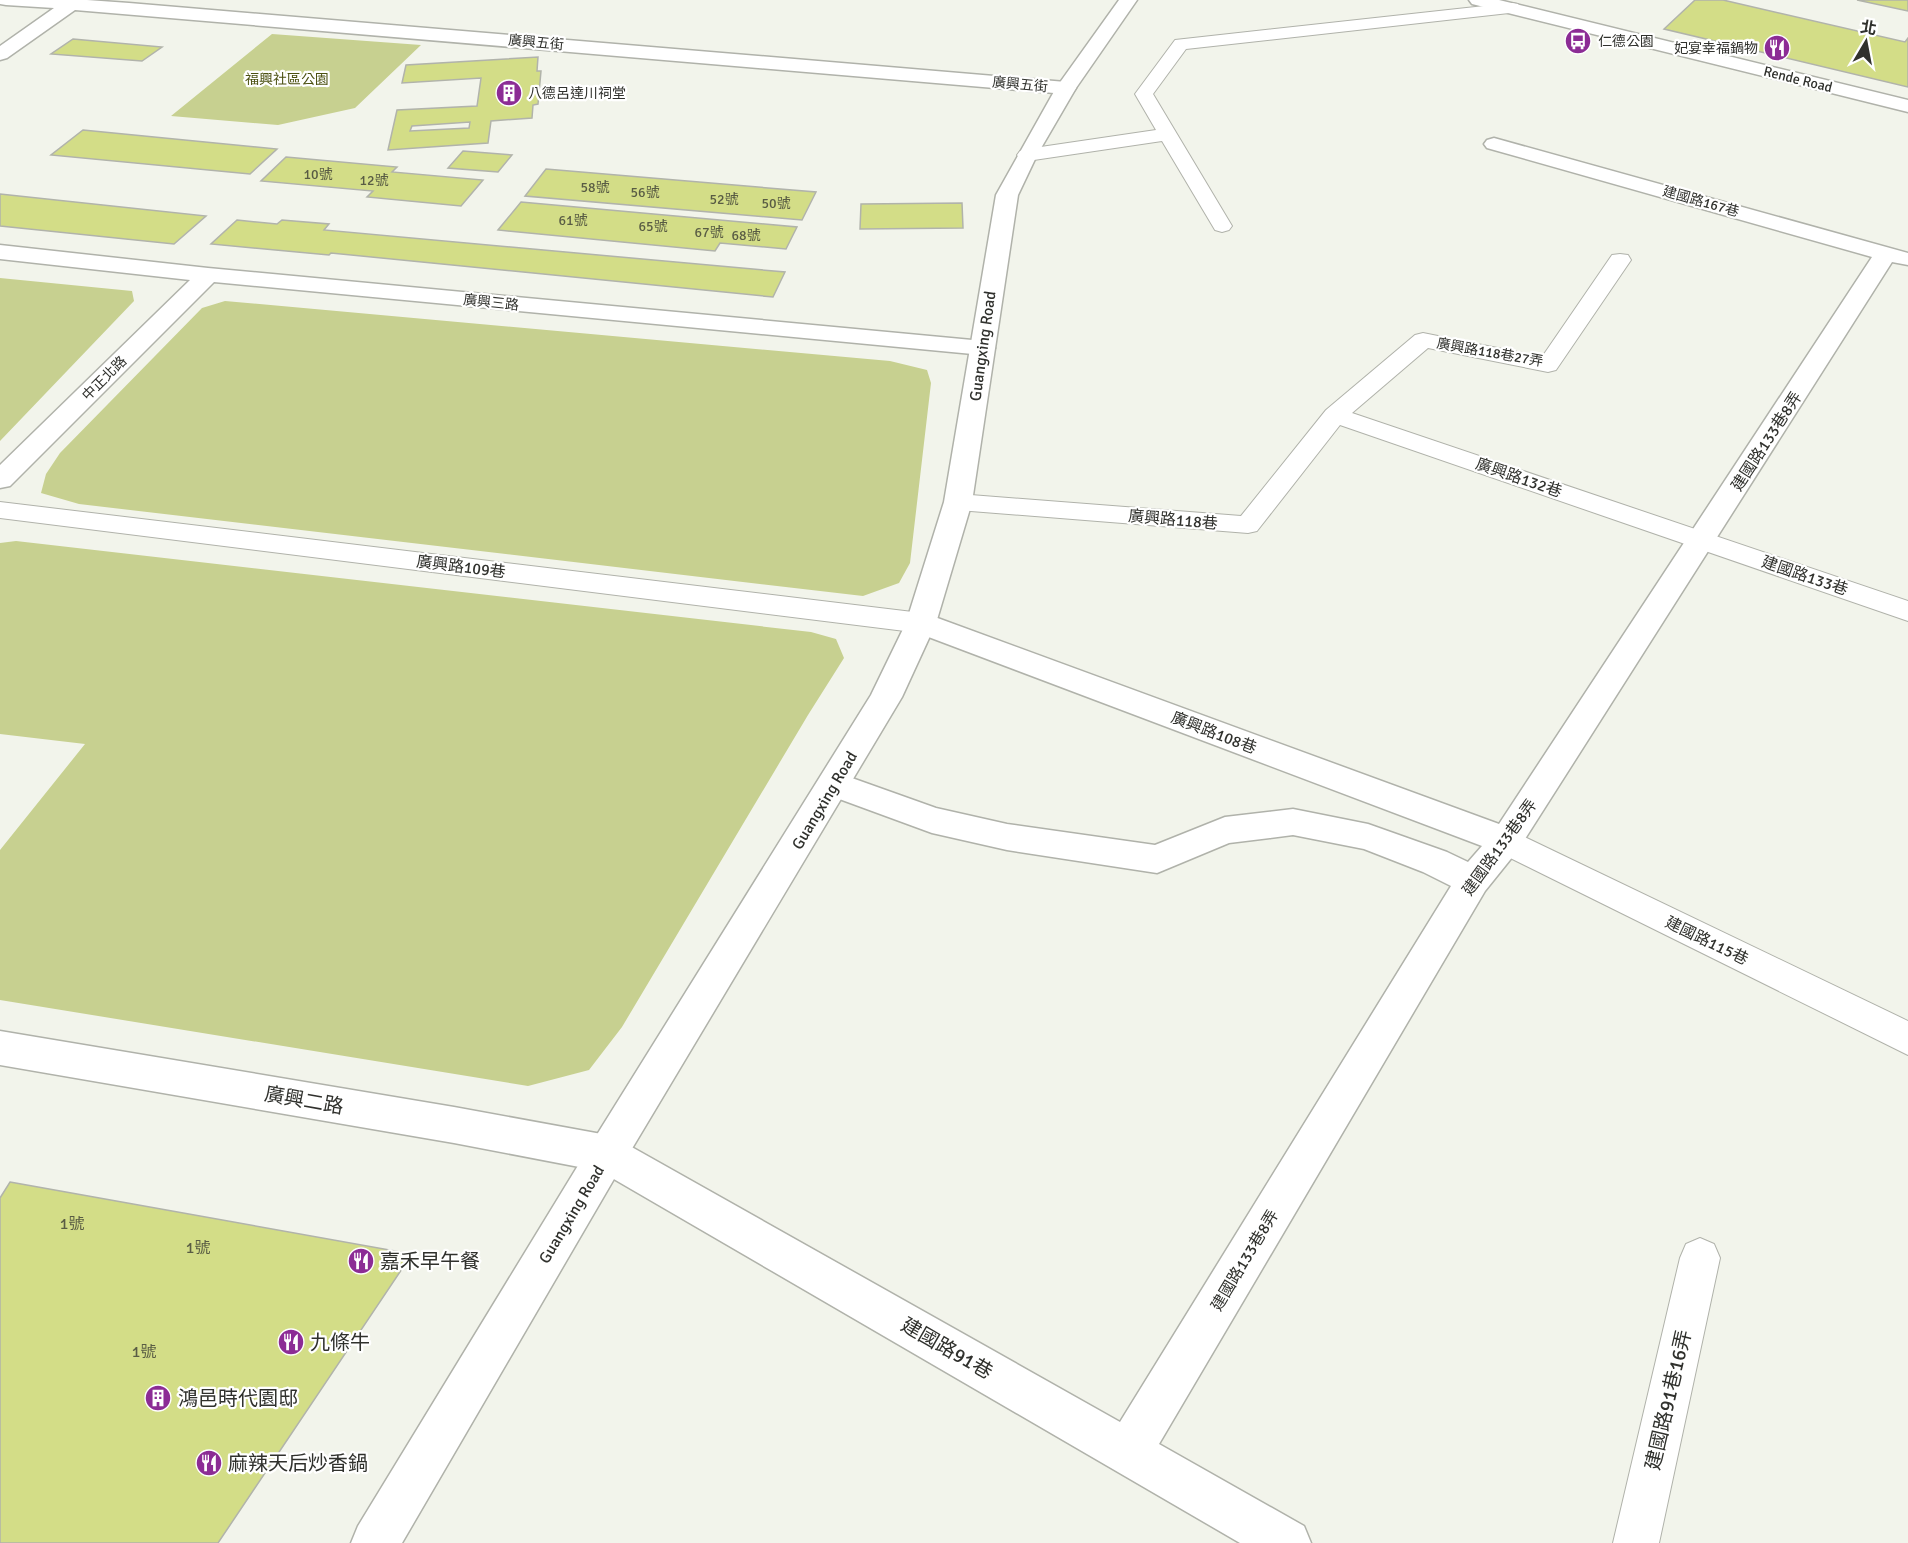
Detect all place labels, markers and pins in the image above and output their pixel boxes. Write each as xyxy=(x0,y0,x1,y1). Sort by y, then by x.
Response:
bus stop icon: 仁德公園 xyxy=(1563,26,1593,56)
place label: 仁德公園 xyxy=(1598,33,1654,50)
restaurant icon: 妃宴幸福鍋物 xyxy=(1762,33,1792,63)
place label: 妃宴幸福鍋物 xyxy=(1674,40,1758,57)
building icon: 八德呂達川祠堂 xyxy=(494,78,524,108)
place label: 八德呂達川祠堂 xyxy=(528,85,626,102)
restaurant icon: 嘉禾早午餐 xyxy=(346,1246,376,1276)
place label: 嘉禾早午餐 xyxy=(380,1249,480,1274)
restaurant icon: 九條牛 xyxy=(276,1327,306,1357)
place label: 九條牛 xyxy=(310,1330,370,1355)
building icon: 鴻邑時代園邸 xyxy=(143,1383,173,1413)
place label: 鴻邑時代園邸 xyxy=(178,1386,298,1411)
restaurant icon: 麻辣天后炒香鍋 xyxy=(194,1448,224,1478)
place label: 麻辣天后炒香鍋 xyxy=(228,1451,368,1476)

